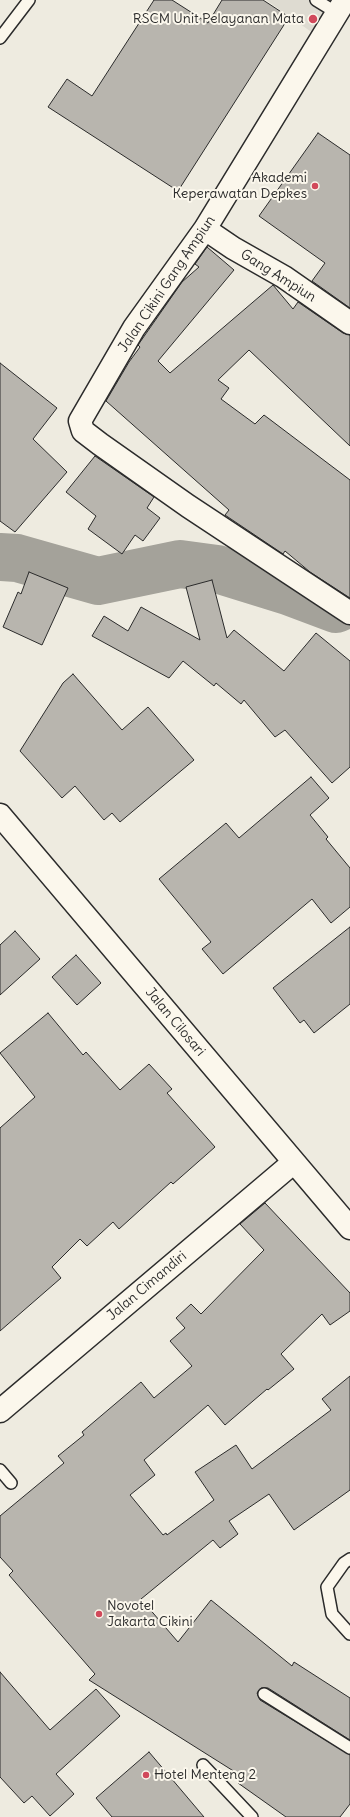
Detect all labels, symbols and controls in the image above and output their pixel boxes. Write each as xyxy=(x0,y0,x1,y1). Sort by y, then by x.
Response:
place label: RSCM Unit Pelayanan Mata xyxy=(133,11,304,27)
marker: RSCM Unit Pelayanan Mata xyxy=(307,13,319,25)
place label: Akademi Keperawatan Depkes xyxy=(173,170,307,202)
marker: Akademi Keperawatan Depkes xyxy=(310,181,320,191)
street label: Jalan Cikini Gang Ampiun xyxy=(115,213,219,355)
street label: Gang Ampiun xyxy=(237,246,319,306)
street label: Jalan Cilosari xyxy=(142,984,208,1060)
street label: Jalan Cimandiri xyxy=(104,1248,190,1324)
place label: Novotel Jakarta Cikini xyxy=(107,1598,193,1630)
marker: Novotel Jakarta Cikini xyxy=(94,1609,104,1619)
place label: Hotel Menteng 2 xyxy=(154,1767,256,1783)
marker: Hotel Menteng 2 xyxy=(141,1770,151,1780)

